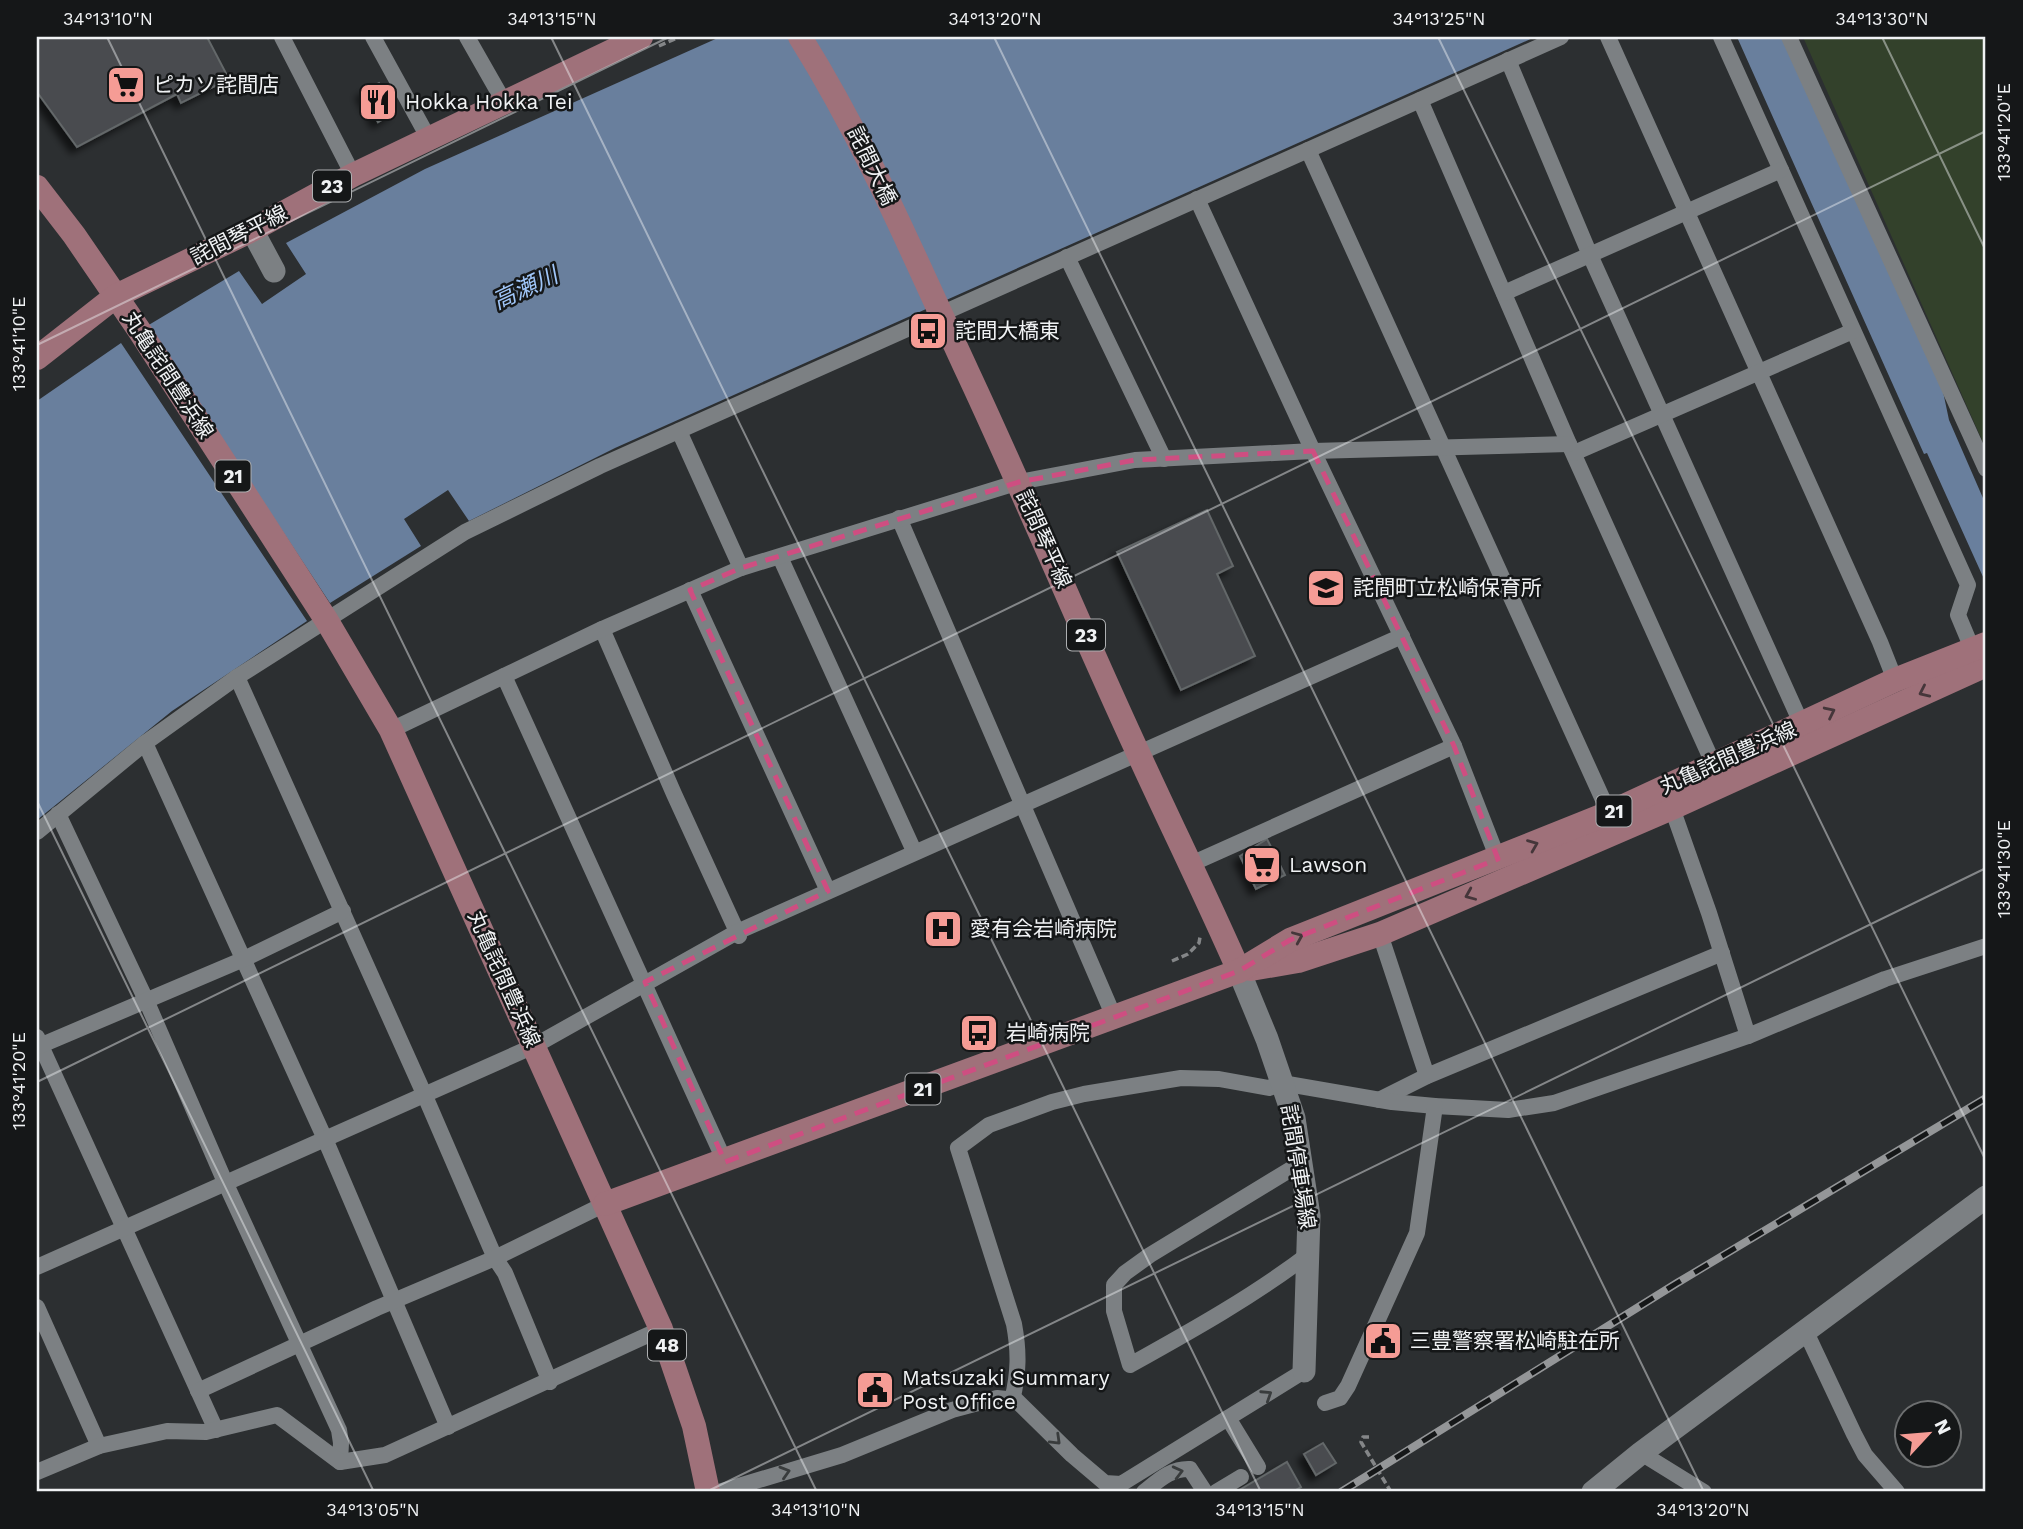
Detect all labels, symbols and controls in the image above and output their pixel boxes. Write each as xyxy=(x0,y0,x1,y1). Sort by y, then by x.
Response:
text: 34°13'10"N xyxy=(63,8,153,29)
text: 34°13'15"N xyxy=(507,8,597,29)
text: 34°13'20"N xyxy=(948,8,1042,29)
text: 34°13'25"N xyxy=(1393,8,1485,29)
text: 34°13'30"N xyxy=(1835,8,1929,29)
supermarket icon: ピカソ詫間店 xyxy=(105,64,147,106)
place label: ピカソ詫間店 xyxy=(153,72,279,97)
restaurant icon: Hokka Hokka Tei xyxy=(357,81,399,123)
text: 133°41'20"E xyxy=(1993,83,2014,181)
place label: Hokka Hokka Tei xyxy=(405,89,573,114)
street label: 詫間大橋 xyxy=(843,123,902,209)
road number: 23 xyxy=(313,170,351,202)
street label: 詫間琴平線 xyxy=(186,200,291,270)
water label: 高瀬川 xyxy=(488,260,565,315)
text: 133°41'10"E xyxy=(8,297,29,391)
street label: 丸亀詫間豊浜線 xyxy=(118,306,219,443)
bus stop icon: 詫間大橋東 xyxy=(907,310,949,352)
place label: 詫間大橋東 xyxy=(955,318,1060,343)
road number: 21 xyxy=(216,461,250,491)
street label: 詫間琴平線 xyxy=(1012,486,1077,592)
school or university icon: 詫間町立松崎保育所 xyxy=(1305,567,1347,609)
place label: 詫間町立松崎保育所 xyxy=(1353,575,1542,600)
road number: 23 xyxy=(1067,620,1105,650)
one-way arrow xyxy=(1919,684,1931,698)
one-way arrow xyxy=(1823,706,1835,720)
street label: 丸亀詫間豊浜線 xyxy=(1656,716,1800,799)
road number: 21 xyxy=(1596,796,1632,826)
text: 133°41'30"E xyxy=(1993,820,2014,918)
one-way arrow xyxy=(1526,839,1538,853)
supermarket icon: Lawson xyxy=(1241,844,1283,886)
place label: Lawson xyxy=(1289,852,1367,877)
one-way arrow xyxy=(1465,887,1478,901)
street label: 丸亀詫間豊浜線 xyxy=(463,907,546,1051)
hospital icon: 愛有会岩崎病院 xyxy=(922,908,964,950)
place label: 愛有会岩崎病院 xyxy=(970,916,1117,941)
one-way arrow xyxy=(1291,931,1304,945)
bus stop icon: 岩崎病院 xyxy=(958,1012,1000,1054)
place label: 岩崎病院 xyxy=(1006,1020,1090,1045)
text: 133°41'20"E xyxy=(8,1032,29,1130)
road number: 21 xyxy=(906,1074,940,1105)
street label: 詫間停車場線 xyxy=(1276,1103,1321,1231)
public building icon: 三豊警察署松崎駐在所 xyxy=(1362,1320,1404,1362)
place label: 三豊警察署松崎駐在所 xyxy=(1410,1328,1620,1353)
road number: 48 xyxy=(648,1330,686,1360)
place label: Matsuzaki Summary Post Office xyxy=(902,1365,1110,1414)
public building icon: Matsuzaki Summary Post Office xyxy=(854,1369,896,1411)
one-way arrow xyxy=(1259,1391,1272,1404)
north arrow xyxy=(1894,1400,1964,1470)
text: N xyxy=(1929,1415,1956,1438)
one-way arrow xyxy=(1048,1431,1061,1444)
one-way arrow xyxy=(778,1466,790,1481)
one-way arrow xyxy=(1172,1466,1184,1480)
text: 34°13'05"N xyxy=(326,1499,420,1520)
text: 34°13'10"N xyxy=(771,1499,861,1520)
text: 34°13'15"N xyxy=(1215,1499,1305,1520)
text: 34°13'20"N xyxy=(1656,1499,1750,1520)

